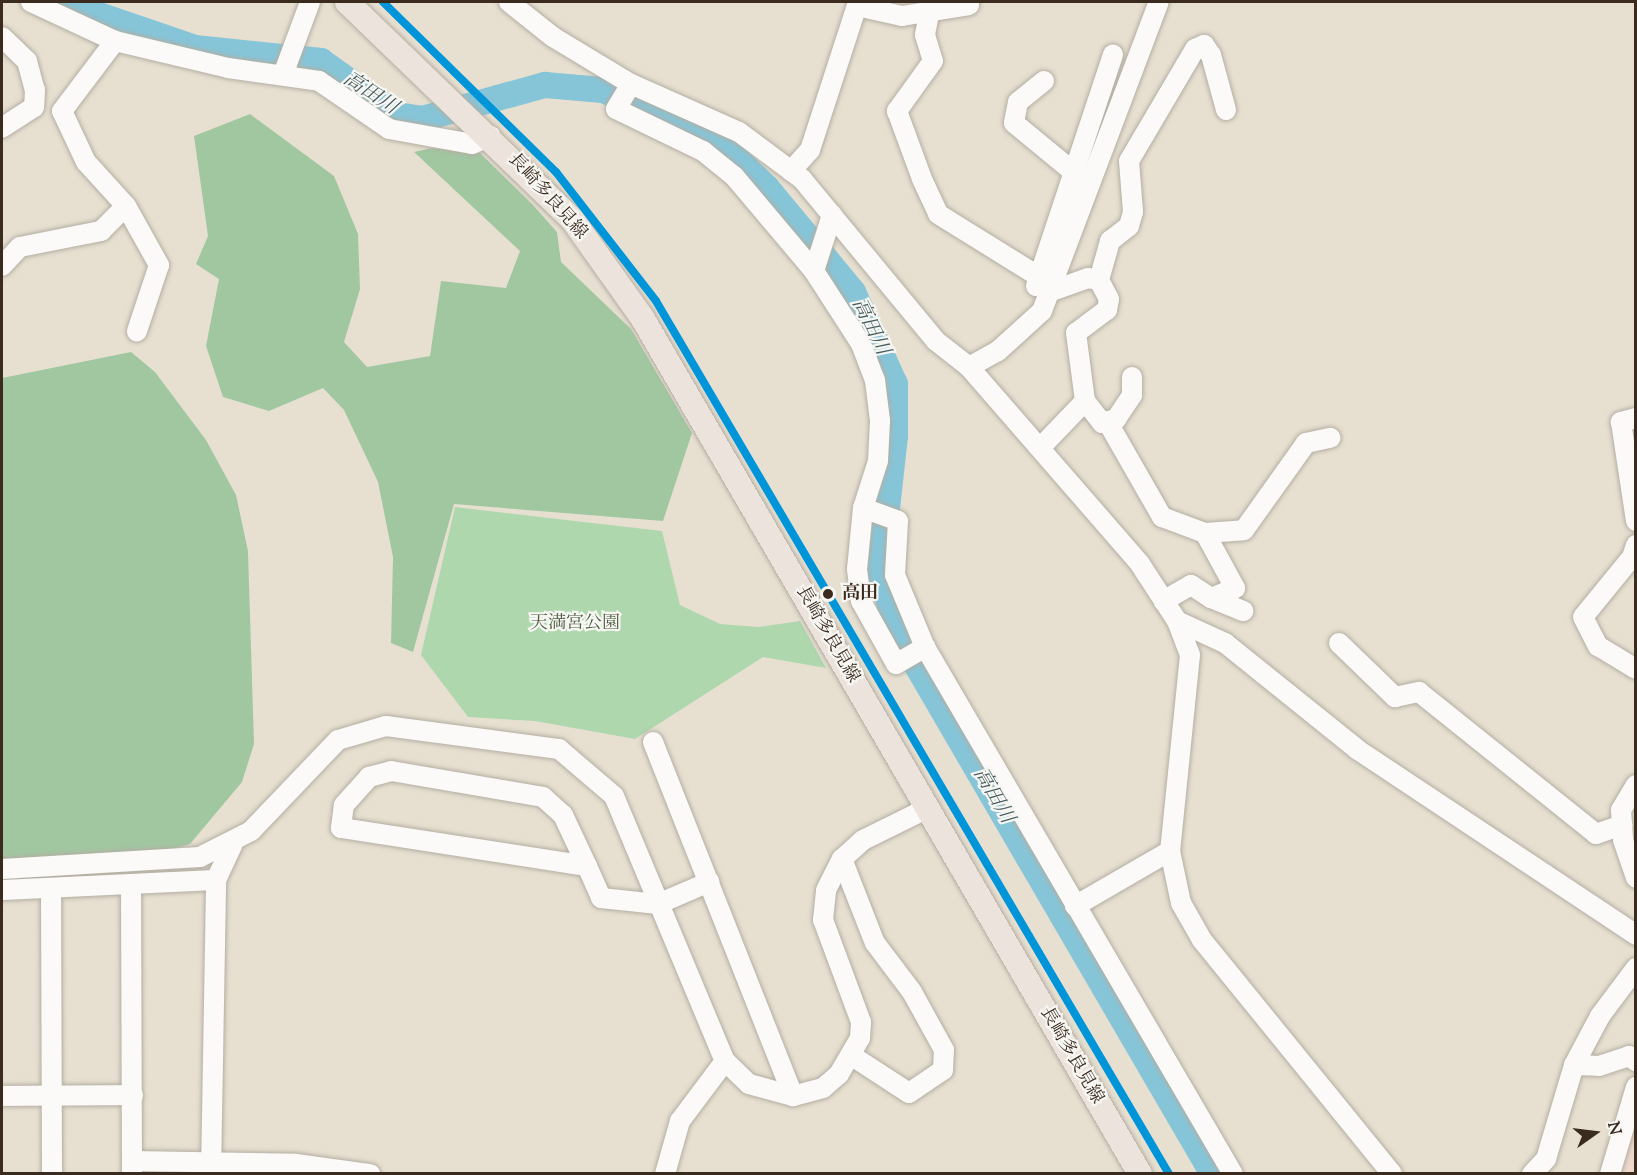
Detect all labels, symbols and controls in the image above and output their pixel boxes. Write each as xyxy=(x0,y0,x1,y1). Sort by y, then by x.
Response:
water label: 高田川 xyxy=(338,68,402,120)
street label: 長崎多良見線 xyxy=(503,150,591,244)
water label: 高田川 xyxy=(846,295,894,359)
street label: 長崎多良見線 xyxy=(791,583,863,687)
place label: 高田 xyxy=(842,583,878,605)
marker: 高田 xyxy=(819,585,837,603)
park label: 天満宮公園 xyxy=(530,613,620,635)
water label: 高田川 xyxy=(968,764,1018,828)
street label: 長崎多良見線 xyxy=(1035,1004,1107,1108)
north arrow xyxy=(1565,1103,1625,1163)
text: N xyxy=(1600,1120,1626,1138)

